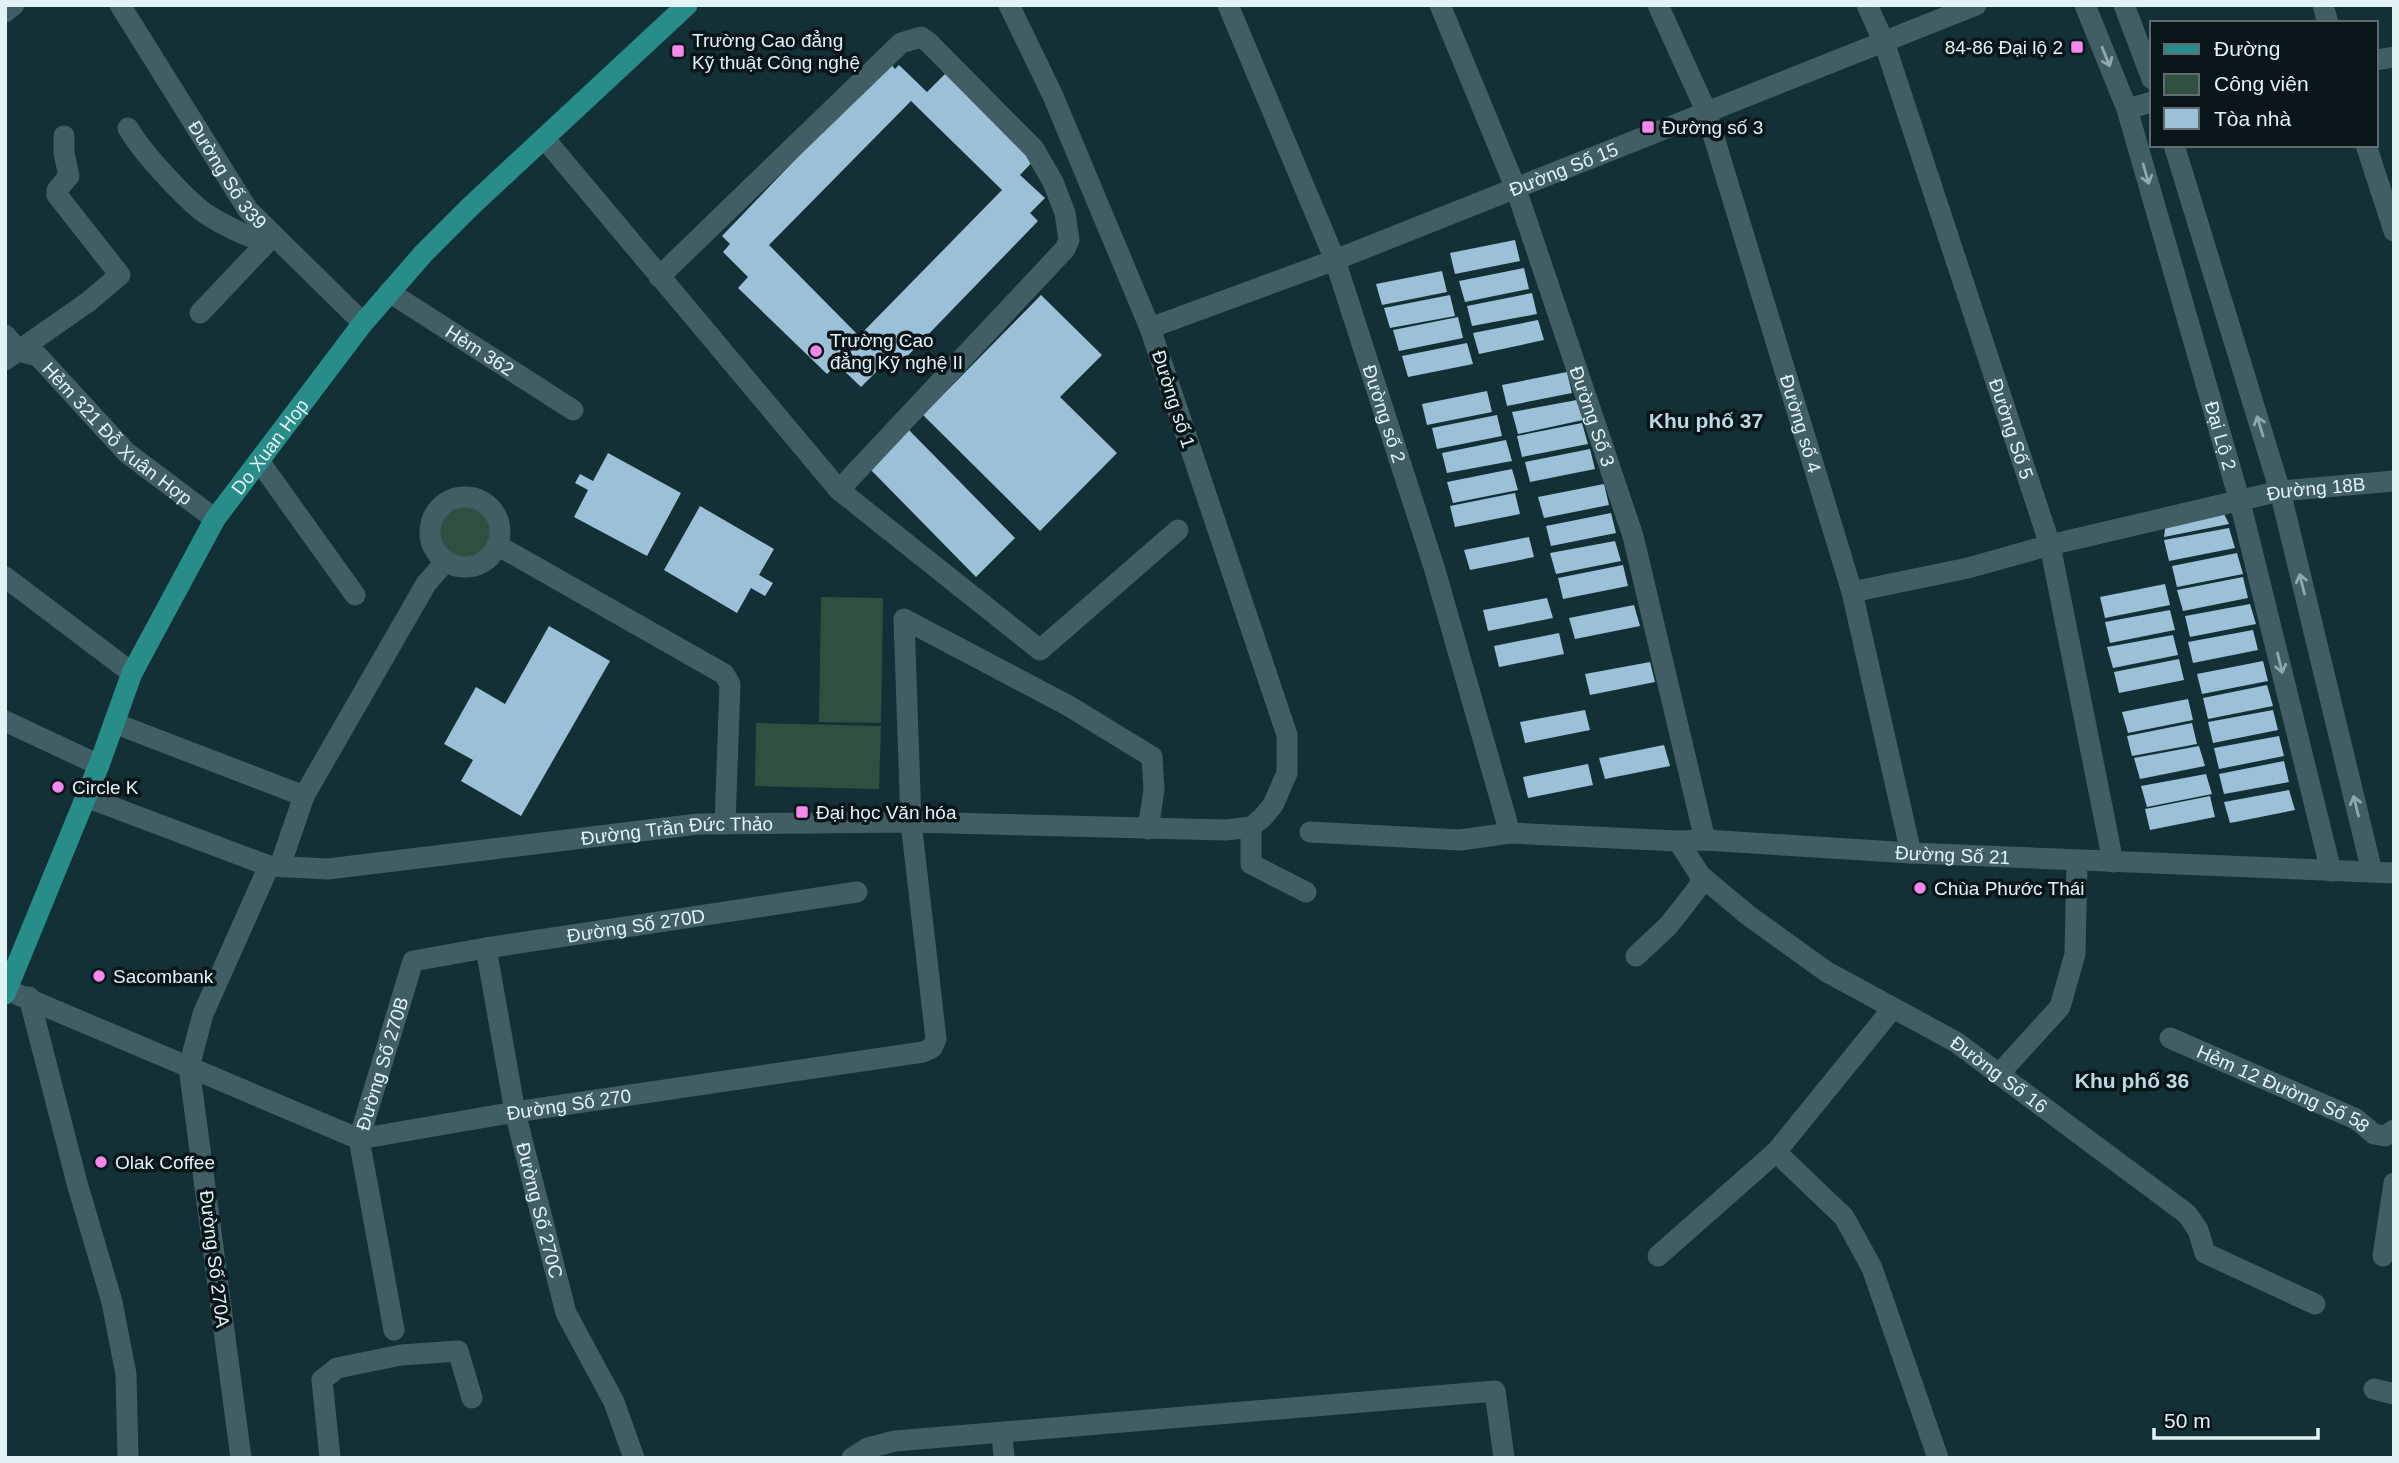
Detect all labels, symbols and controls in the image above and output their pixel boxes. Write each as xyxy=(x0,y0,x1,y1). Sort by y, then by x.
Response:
legend xyxy=(2150,21,2378,147)
place label: Trường Cao đẳng Kỹ thuật Công nghệ xyxy=(692,30,860,73)
place label: 84-86 Đại lộ 2 xyxy=(1945,37,2063,58)
text: Đường xyxy=(2214,37,2280,60)
marker: 84-86 Đại lộ 2 xyxy=(2069,39,2085,55)
marker: Trường Cao đẳng Kỹ thuật Công nghệ xyxy=(670,43,686,59)
one-way arrow xyxy=(2100,46,2113,67)
text: Công viên xyxy=(2214,72,2309,95)
text: Tòa nhà xyxy=(2214,107,2291,130)
street label: Đường Số 339 xyxy=(184,117,271,233)
place label: Đường số 3 xyxy=(1662,117,1763,138)
marker: Đường số 3 xyxy=(1640,119,1656,135)
street label: Đường Số 15 xyxy=(1506,139,1621,201)
one-way arrow xyxy=(2140,163,2153,185)
street label: Hẻm 362 xyxy=(441,321,518,380)
place label: Trường Cao đẳng Kỹ nghệ II xyxy=(830,330,963,373)
marker: Trường Cao đẳng Kỹ nghệ II xyxy=(808,343,824,359)
street label: Đường số 1 xyxy=(1148,348,1199,451)
street label: Hẻm 321 Đỗ Xuân Hợp xyxy=(38,358,196,509)
street label: Đường số 2 xyxy=(1359,362,1410,465)
street label: Đường Số 3 xyxy=(1566,364,1619,469)
street label: Đường số 4 xyxy=(1776,372,1825,476)
street label: Đường Số 5 xyxy=(1985,376,2038,482)
street label: Do Xuan Hop xyxy=(227,395,313,499)
street label: Đại Lộ 2 xyxy=(2201,399,2240,473)
district label: Khu phố 37 xyxy=(1649,409,1763,432)
one-way arrow xyxy=(2252,415,2265,437)
street label: Đường 18B xyxy=(2265,474,2366,505)
one-way arrow xyxy=(2295,574,2308,596)
one-way arrow xyxy=(2274,651,2287,674)
place label: Circle K xyxy=(72,777,139,798)
marker: Circle K xyxy=(50,779,66,795)
one-way arrow xyxy=(2349,795,2362,817)
place label: Đại học Văn hóa xyxy=(816,802,957,823)
marker: Đại học Văn hóa xyxy=(794,804,810,820)
street label: Đường Trần Đức Thảo xyxy=(580,813,773,849)
street label: Đường Số 21 xyxy=(1894,842,2011,868)
place label: Chùa Phước Thái xyxy=(1934,878,2085,899)
marker: Chùa Phước Thái xyxy=(1912,880,1928,896)
street label: Đường Số 270D xyxy=(566,905,707,947)
place label: Sacombank xyxy=(113,966,214,987)
marker: Sacombank xyxy=(91,968,107,984)
street label: Đường Số 270B xyxy=(352,994,412,1133)
street label: Đường Số 16 xyxy=(1946,1032,2051,1117)
street label: Hẻm 12 Đường Số 58 xyxy=(2194,1041,2374,1137)
district label: Khu phố 36 xyxy=(2075,1069,2189,1092)
street label: Đường Số 270 xyxy=(505,1085,633,1124)
street label: Đường Số 270C xyxy=(512,1140,567,1281)
place label: Olak Coffee xyxy=(115,1152,215,1173)
marker: Olak Coffee xyxy=(93,1154,109,1170)
street label: Đường Số 270A xyxy=(196,1189,233,1329)
scale bar xyxy=(2154,1396,2318,1440)
text: 50 m xyxy=(2164,1409,2211,1432)

